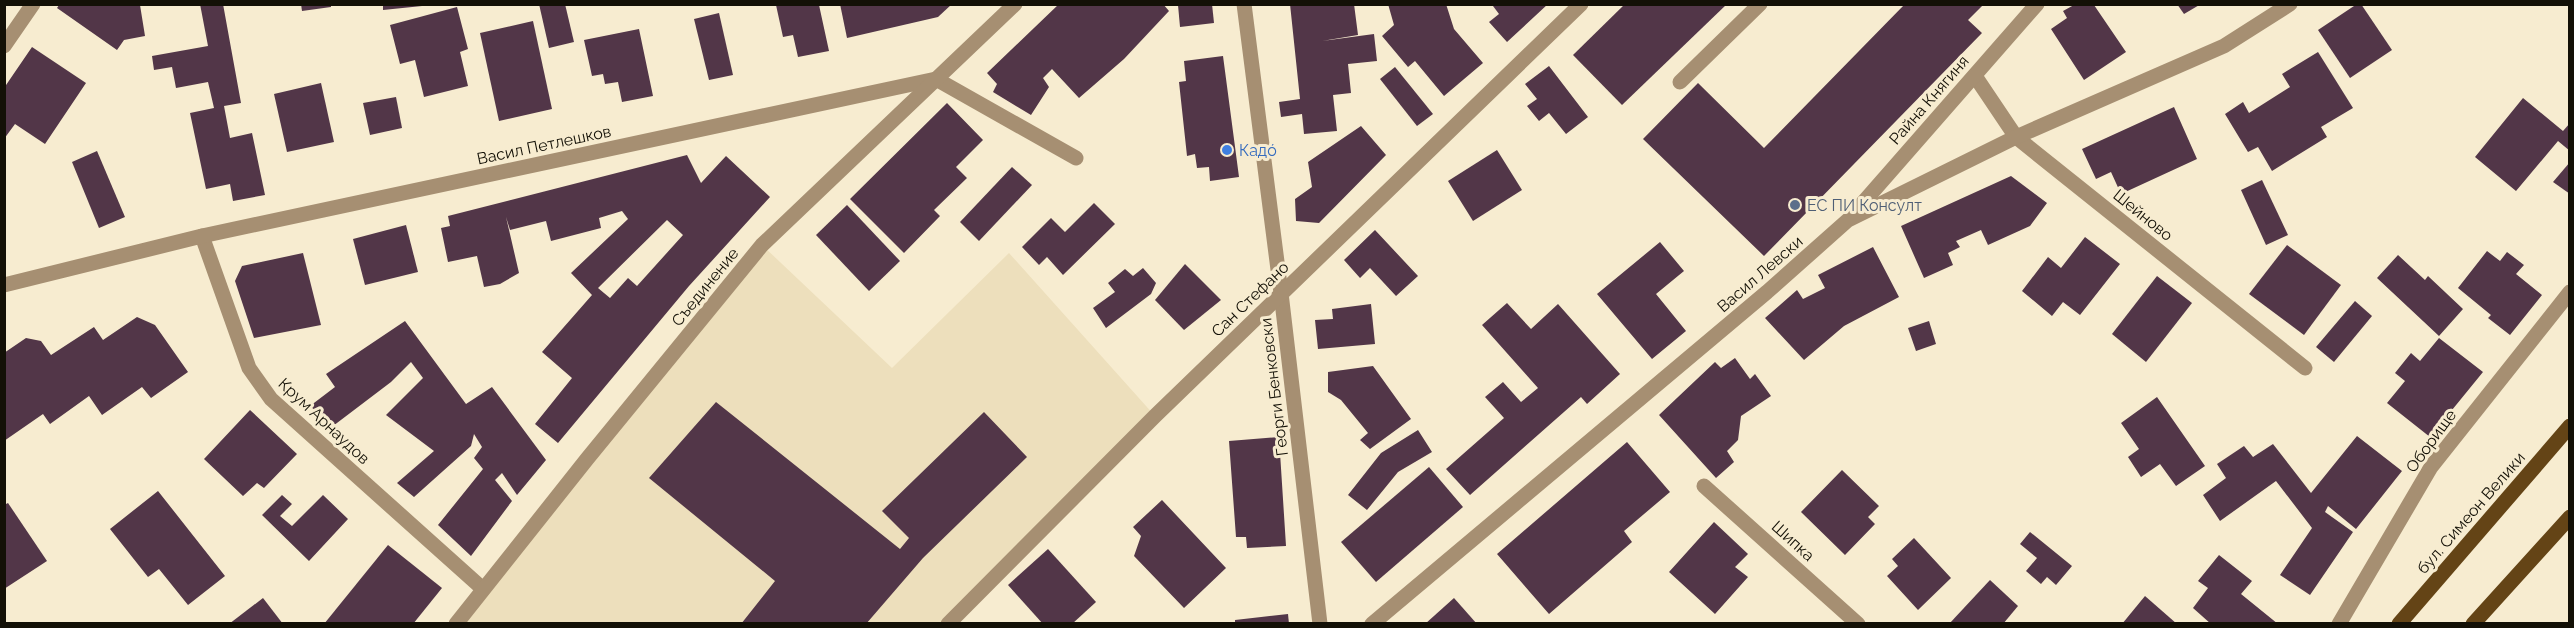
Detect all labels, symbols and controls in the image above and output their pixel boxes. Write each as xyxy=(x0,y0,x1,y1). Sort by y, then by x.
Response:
street label: Райна Княгиня xyxy=(1885,52,1973,148)
street label: Васил Петлешков xyxy=(475,122,613,168)
place label: Кадó xyxy=(1239,141,1277,160)
marker: Кадó xyxy=(1220,143,1234,157)
street label: Шейново xyxy=(2109,185,2177,245)
place label: ЕС ПИ Консулт xyxy=(1807,196,1922,215)
marker: ЕС ПИ Консулт xyxy=(1788,198,1802,212)
street label: Васил Левски xyxy=(1713,232,1807,316)
street label: Съединение xyxy=(668,244,742,330)
street label: Сан Стефано xyxy=(1207,257,1293,341)
street label: Георги Бенковски xyxy=(1256,317,1292,457)
street label: Крум Арнаудов xyxy=(274,374,374,468)
street label: Оборище xyxy=(2402,406,2460,476)
street label: бул. Симеон Велики xyxy=(2413,448,2529,578)
street label: Шипка xyxy=(1768,517,1818,565)

